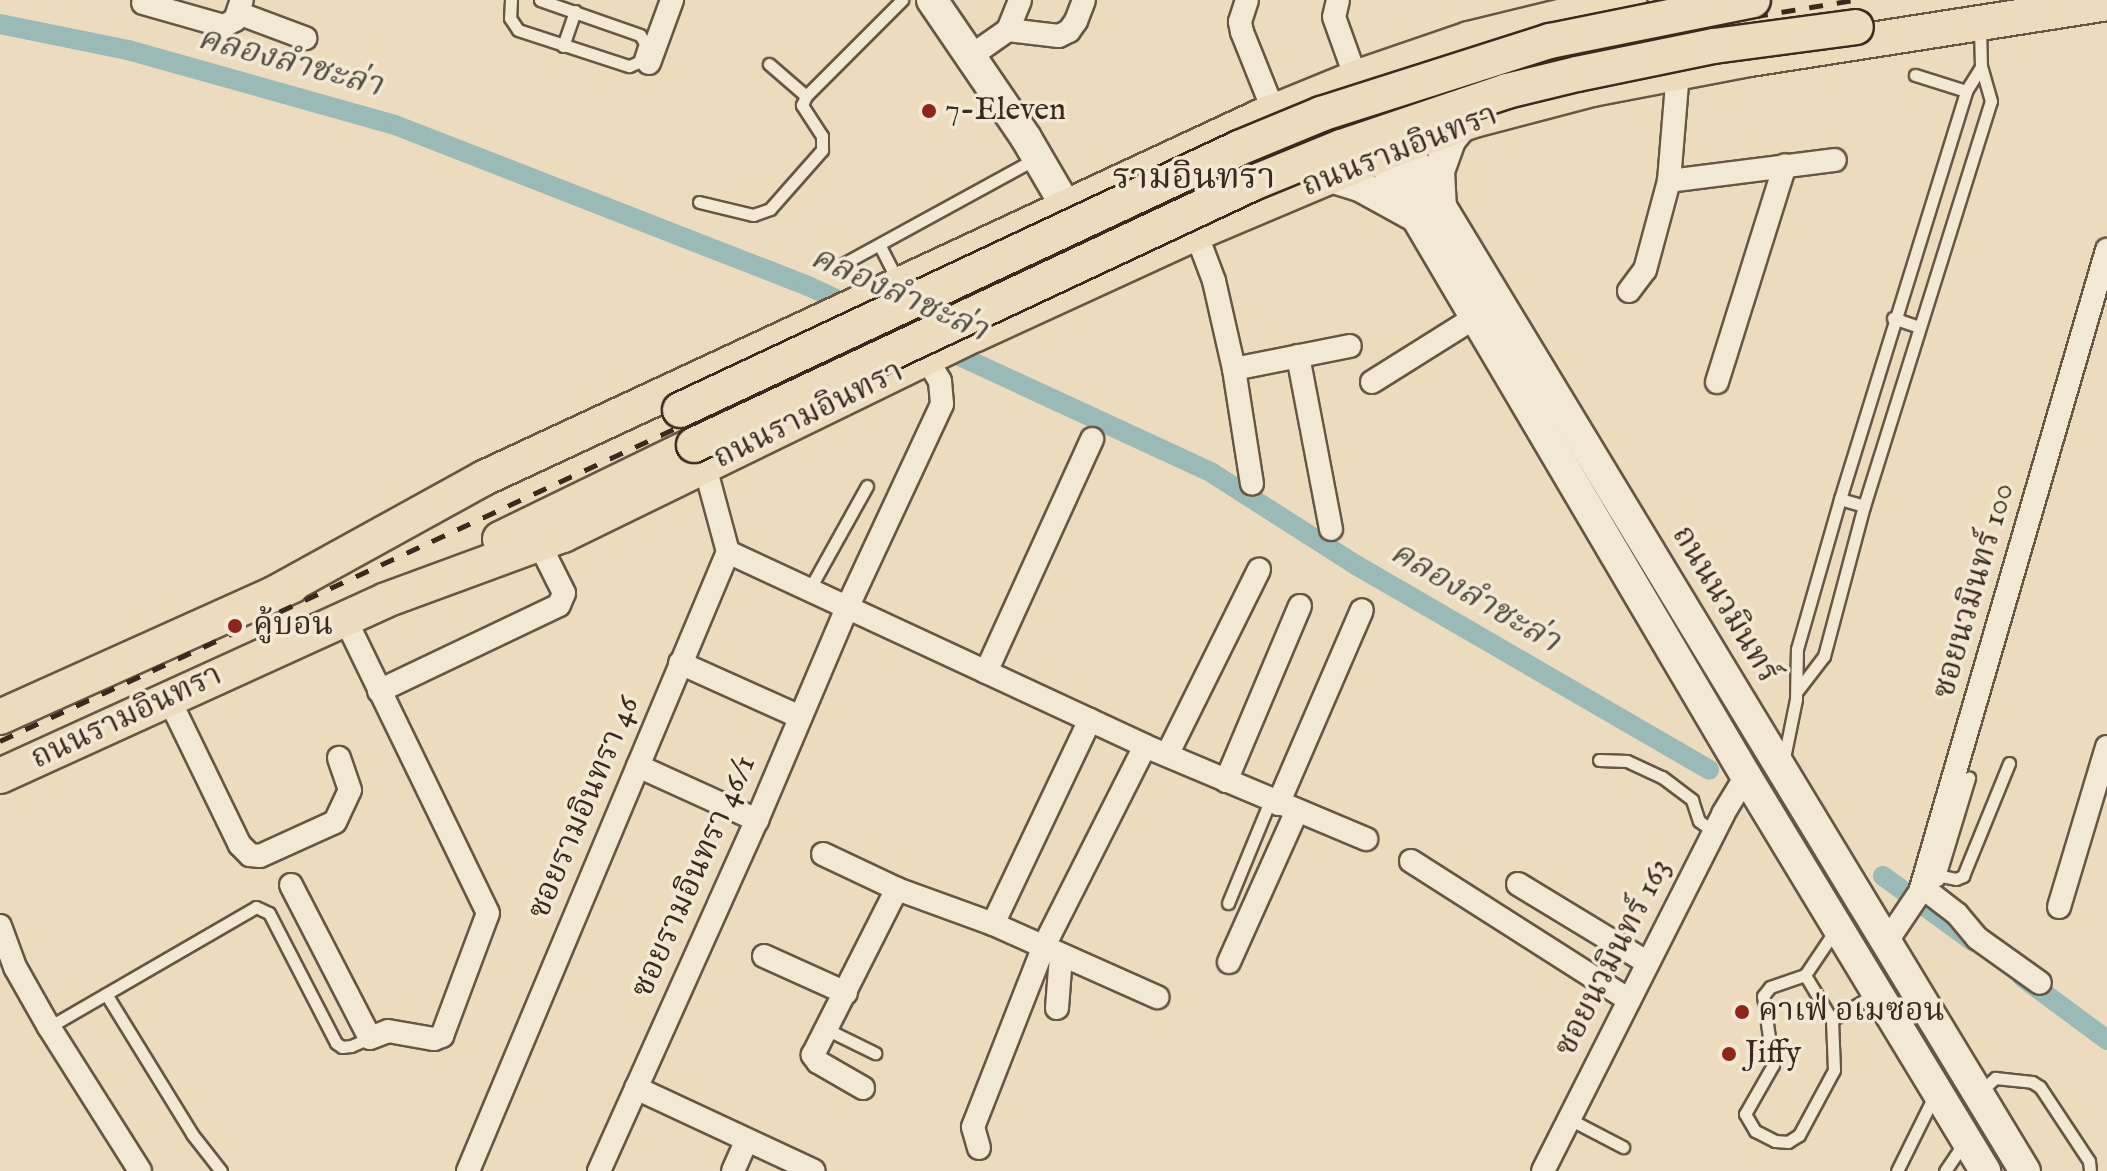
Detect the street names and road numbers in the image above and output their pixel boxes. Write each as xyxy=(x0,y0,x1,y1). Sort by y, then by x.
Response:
street label: ถนนรามอินทรา xyxy=(1297,97,1503,207)
street label: ถนนรามอินทรา xyxy=(708,353,910,479)
street label: ซอยนวมินทร์ 100 xyxy=(1926,479,2024,703)
street label: ถนนนวมินทร์ xyxy=(1662,519,1786,691)
street label: ถนนรามอินทรา xyxy=(25,657,229,779)
street label: ซอยรามอินทรา 46 xyxy=(521,691,649,925)
street label: ซอยรามอินทรา 46/1 xyxy=(624,750,766,1004)
street label: ซอยนวมินทร์ 163 xyxy=(1548,853,1680,1063)

